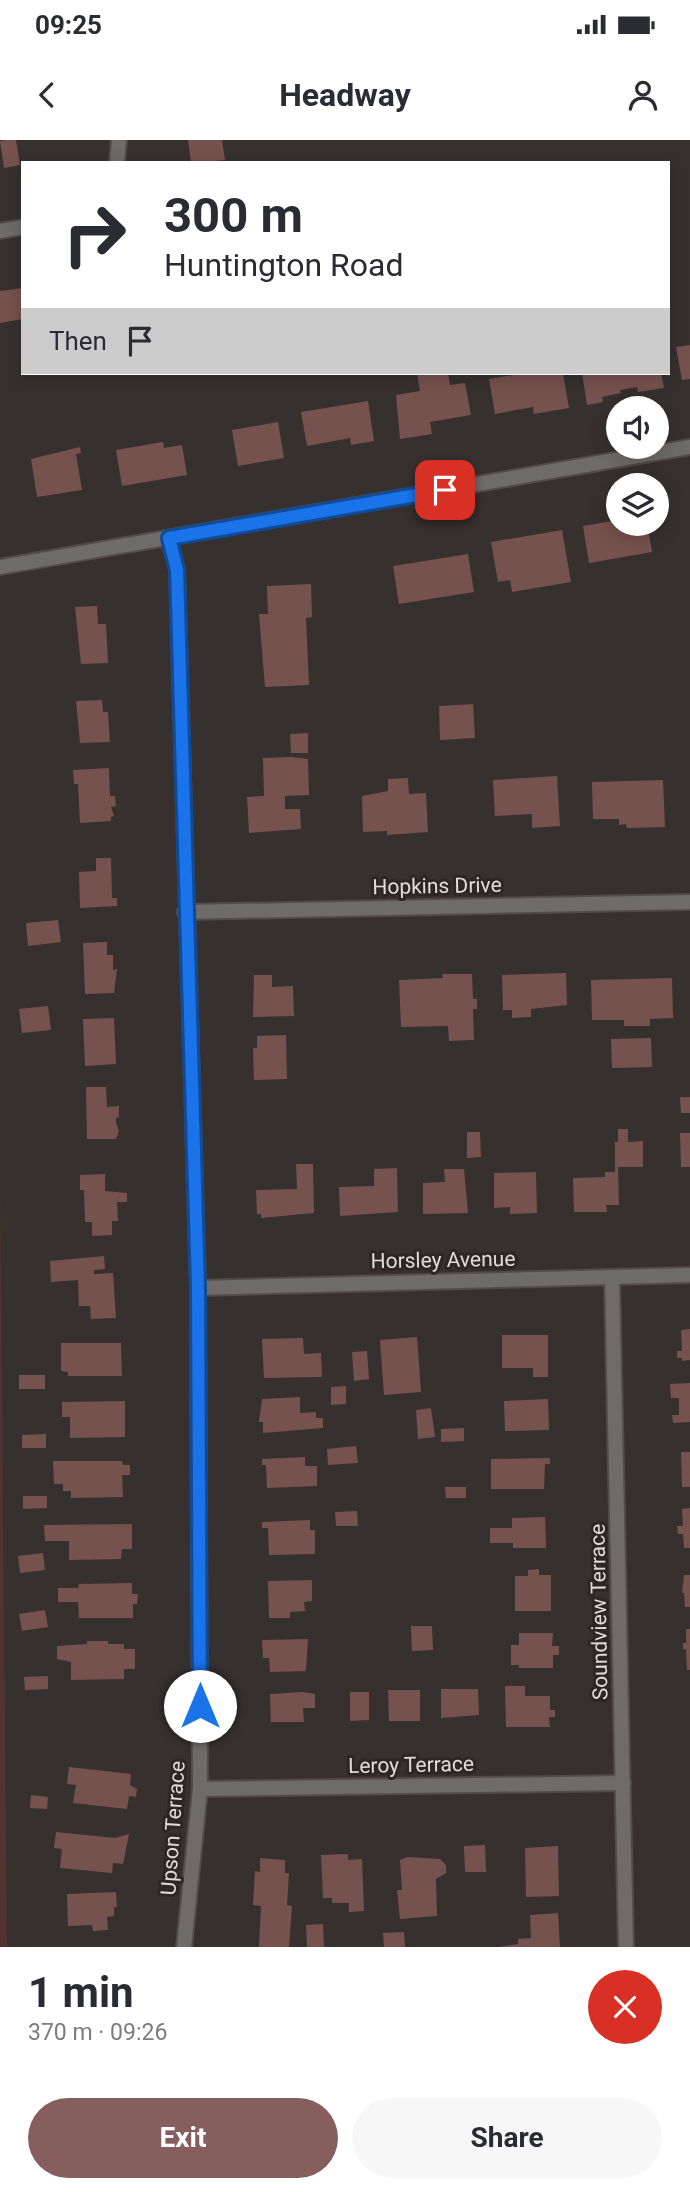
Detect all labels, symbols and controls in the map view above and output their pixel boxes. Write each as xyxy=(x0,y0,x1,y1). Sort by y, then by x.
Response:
text: 09:25 xyxy=(35,10,102,40)
icon: back xyxy=(28,76,66,114)
text: Headway xyxy=(279,76,411,114)
icon: person xyxy=(624,76,662,114)
text: 300 m xyxy=(164,187,303,244)
icon: right xyxy=(49,189,140,280)
text: Huntington Road xyxy=(164,246,403,284)
icon: arrive xyxy=(121,322,159,360)
text: Then xyxy=(49,326,107,356)
map controls xyxy=(606,396,669,536)
button: sound xyxy=(606,396,669,459)
pin xyxy=(415,460,475,520)
icon: arrive xyxy=(426,471,464,509)
button: layers xyxy=(606,473,669,536)
street label: Hopkins Drive xyxy=(372,873,502,899)
street label: Horsley Avenue xyxy=(370,1247,516,1273)
street label: Soundview Terrace xyxy=(585,1524,613,1700)
position arrow xyxy=(163,1669,237,1743)
street label: Leroy Terrace xyxy=(348,1752,474,1778)
street label: Upson Terrace xyxy=(156,1760,190,1896)
text: 1 min xyxy=(28,1968,134,2017)
button: close xyxy=(588,1970,662,2044)
text: 370 m · 09:26 xyxy=(28,2019,167,2046)
button: Exit xyxy=(28,2098,338,2178)
button: Share xyxy=(352,2098,662,2178)

